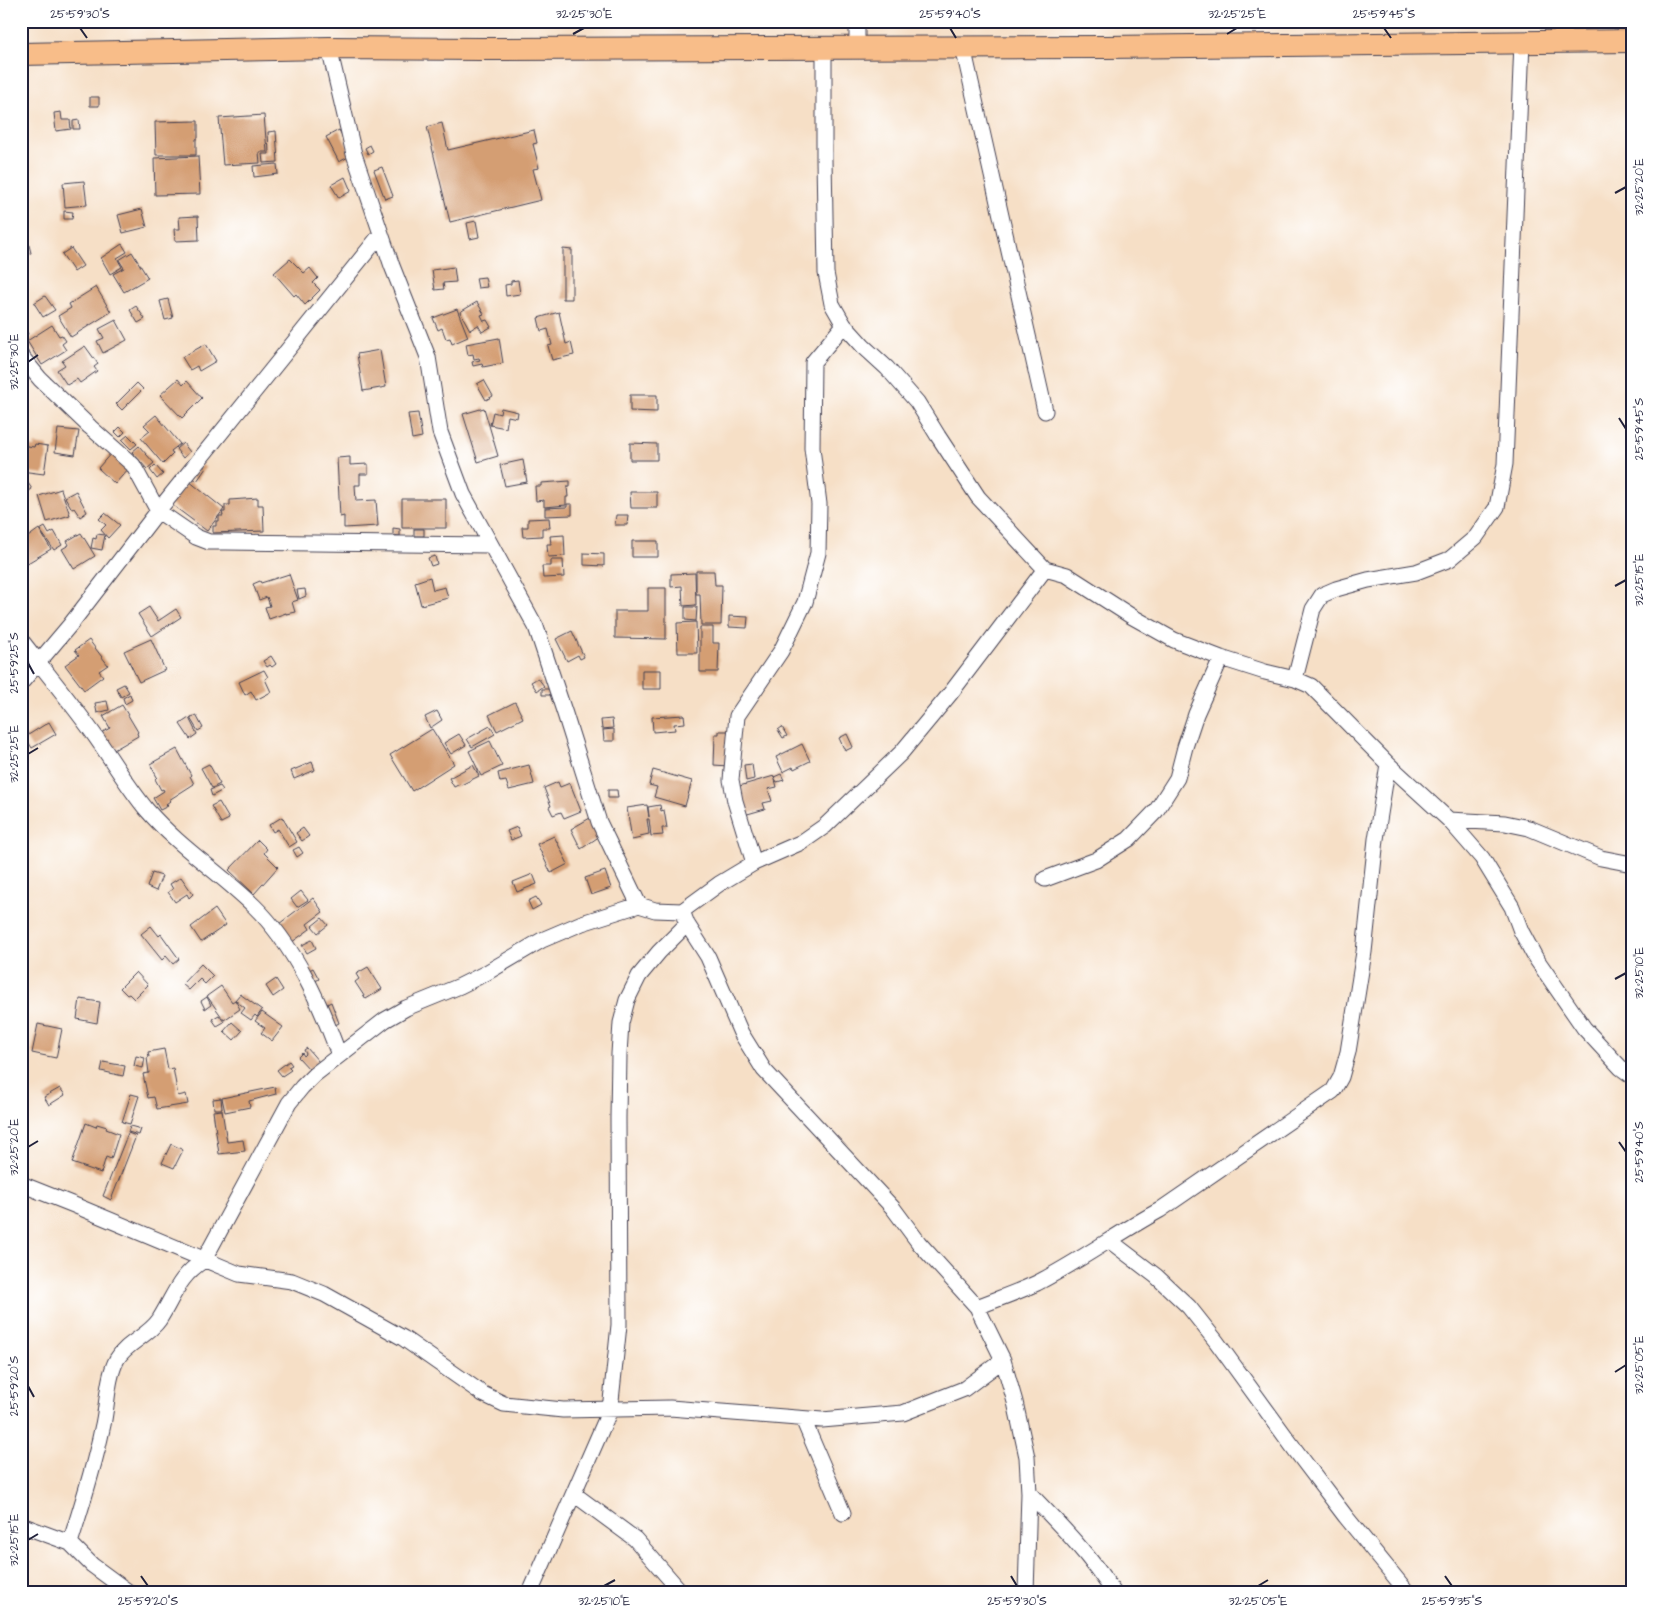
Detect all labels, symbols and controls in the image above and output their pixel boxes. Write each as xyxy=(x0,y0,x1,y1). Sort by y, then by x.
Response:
text: 25°59'30"S xyxy=(50,6,110,23)
text: 32°25'30"E xyxy=(556,6,612,23)
text: 25°59'40"S xyxy=(919,6,981,23)
text: 32°25'25"E xyxy=(1208,6,1266,23)
text: 25°59'45"S xyxy=(1353,6,1416,23)
text: 32°25'20"E xyxy=(1631,158,1648,216)
text: 32°25'30"E xyxy=(6,334,23,390)
text: 25°59'45"S xyxy=(1631,397,1648,460)
text: 32°25'15"E xyxy=(1631,554,1648,606)
text: 25°59'25"S xyxy=(6,632,23,694)
text: 32°25'25"E xyxy=(6,725,23,783)
text: 32°25'10"E xyxy=(1631,947,1648,999)
text: 32°25'20"E xyxy=(6,1118,23,1176)
text: 25°59'40"S xyxy=(1631,1121,1648,1183)
text: 32°25'05"E xyxy=(1631,1336,1648,1394)
text: 25°59'20"S xyxy=(6,1356,23,1416)
text: 32°25'15"E xyxy=(6,1514,23,1566)
text: 25°59'20"S xyxy=(118,1593,178,1610)
text: 32°25'10"E xyxy=(578,1593,630,1610)
text: 25°59'30"S xyxy=(987,1593,1047,1610)
text: 32°25'05"E xyxy=(1229,1593,1287,1610)
text: 25°59'35"S xyxy=(1422,1593,1483,1610)

